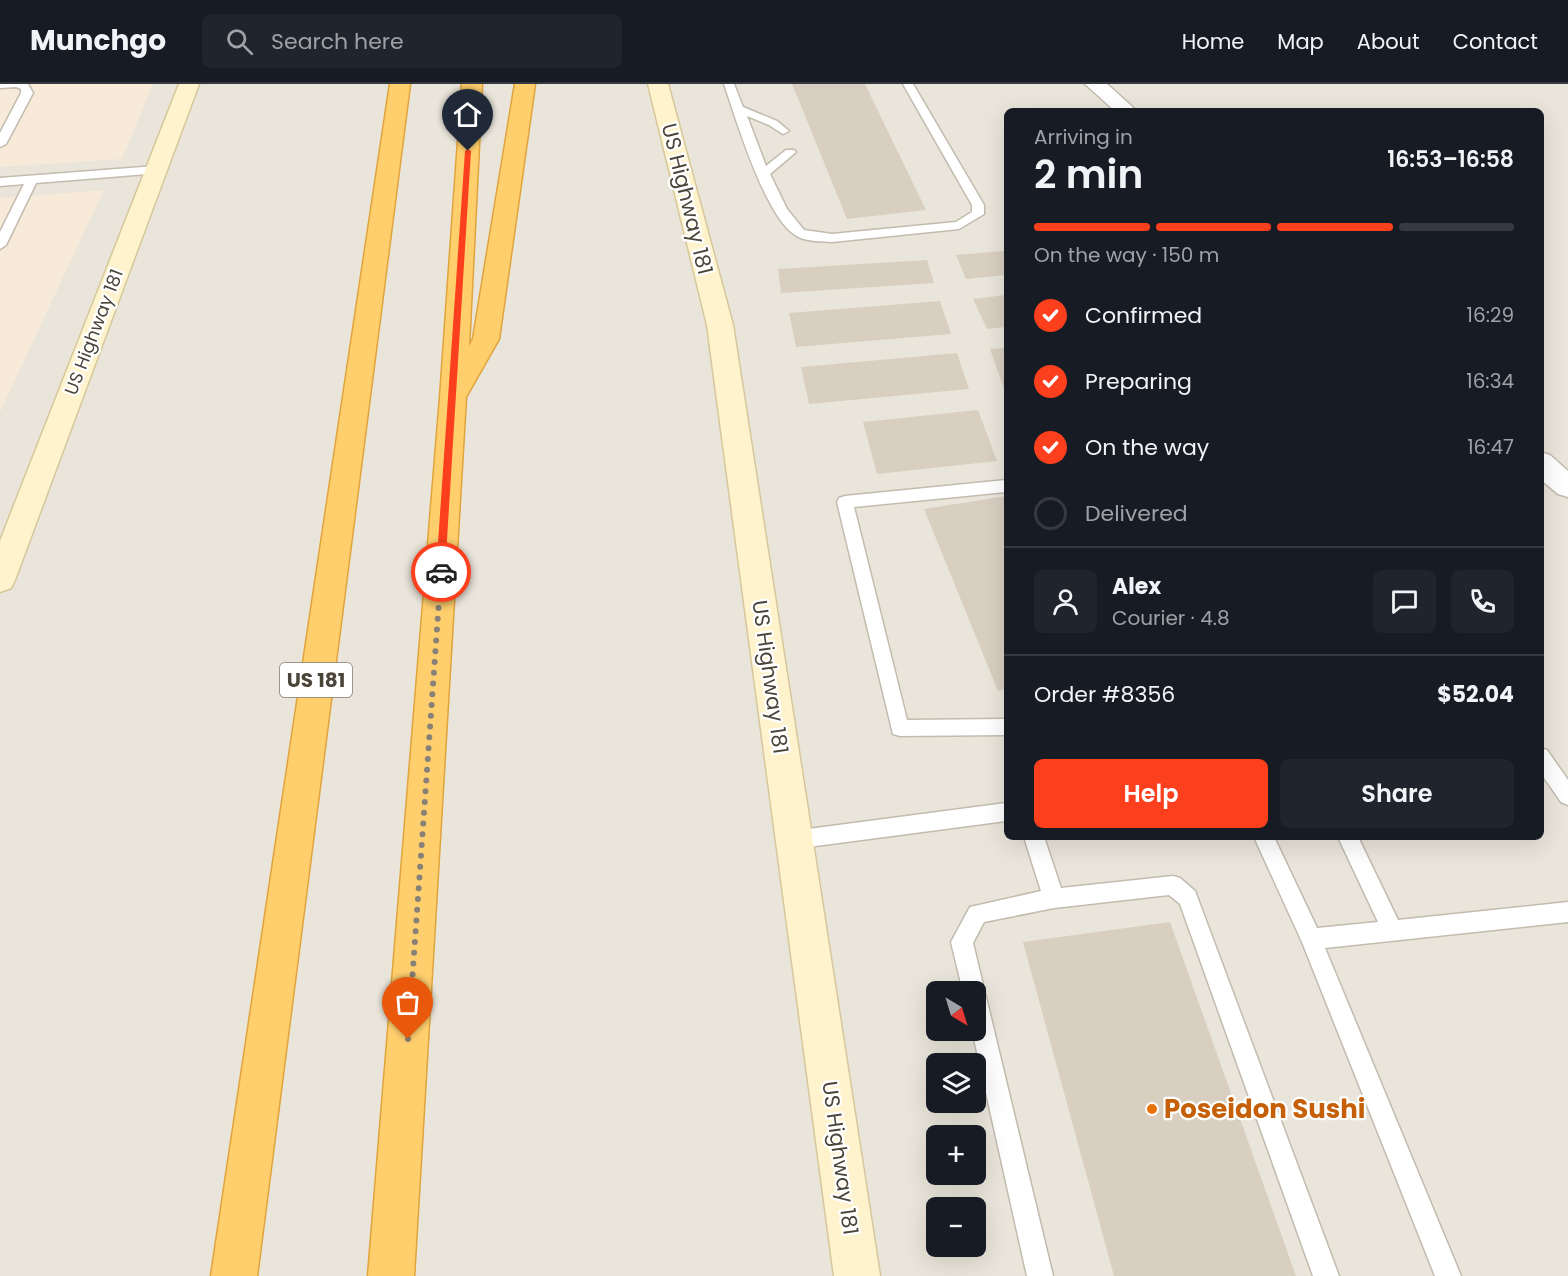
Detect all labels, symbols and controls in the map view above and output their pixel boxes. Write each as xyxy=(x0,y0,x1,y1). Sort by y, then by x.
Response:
search box xyxy=(202,14,622,68)
text: Munchgo xyxy=(30,21,166,60)
icon: search xyxy=(223,25,256,58)
text: Search here xyxy=(271,26,404,57)
text: Home xyxy=(1182,27,1244,56)
text: Map xyxy=(1277,27,1324,56)
text: About xyxy=(1357,27,1420,56)
text: Contact xyxy=(1453,27,1538,56)
pin xyxy=(442,89,493,151)
icon: home xyxy=(451,98,484,131)
street label: US Highway 181 xyxy=(655,120,720,278)
text: Arriving in xyxy=(1034,123,1133,151)
text: 16:53–16:58 xyxy=(1387,144,1514,175)
text: 2 min xyxy=(1034,147,1143,202)
text: On the way · 150 m xyxy=(1034,241,1219,269)
street label: US Highway 181 xyxy=(58,265,129,398)
icon: check xyxy=(1034,299,1067,332)
text: Confirmed xyxy=(1085,300,1202,331)
text: 16:29 xyxy=(1467,301,1514,329)
icon: check xyxy=(1034,365,1067,398)
text: Preparing xyxy=(1085,366,1192,397)
text: 16:34 xyxy=(1466,367,1514,395)
icon: check xyxy=(1034,431,1067,464)
text: On the way xyxy=(1085,432,1209,463)
text: 16:47 xyxy=(1467,433,1514,461)
text: Delivered xyxy=(1085,498,1188,529)
courier xyxy=(411,542,471,602)
icon: car xyxy=(425,556,458,589)
button: person xyxy=(1034,570,1097,633)
button: chat xyxy=(1373,570,1436,633)
button: phone xyxy=(1451,570,1514,633)
text: Alex xyxy=(1112,571,1161,602)
street label: US Highway 181 xyxy=(745,598,796,756)
text: Courier · 4.8 xyxy=(1112,604,1230,632)
road number: US 181 xyxy=(280,663,352,697)
text: Order #8356 xyxy=(1034,679,1175,710)
text: $52.04 xyxy=(1437,679,1514,710)
button: Help xyxy=(1034,759,1268,828)
button: Share xyxy=(1280,759,1514,828)
pin xyxy=(382,977,433,1039)
north arrow xyxy=(926,981,986,1041)
map controls xyxy=(926,981,986,1257)
icon: bag xyxy=(391,986,424,1019)
button: layers xyxy=(926,1053,986,1113)
street label: US Highway 181 xyxy=(815,1079,866,1237)
place label: Poseidon Sushi xyxy=(1164,1091,1365,1127)
marker: Poseidon Sushi xyxy=(1145,1102,1159,1116)
button: + xyxy=(926,1125,986,1185)
button: − xyxy=(926,1197,986,1257)

